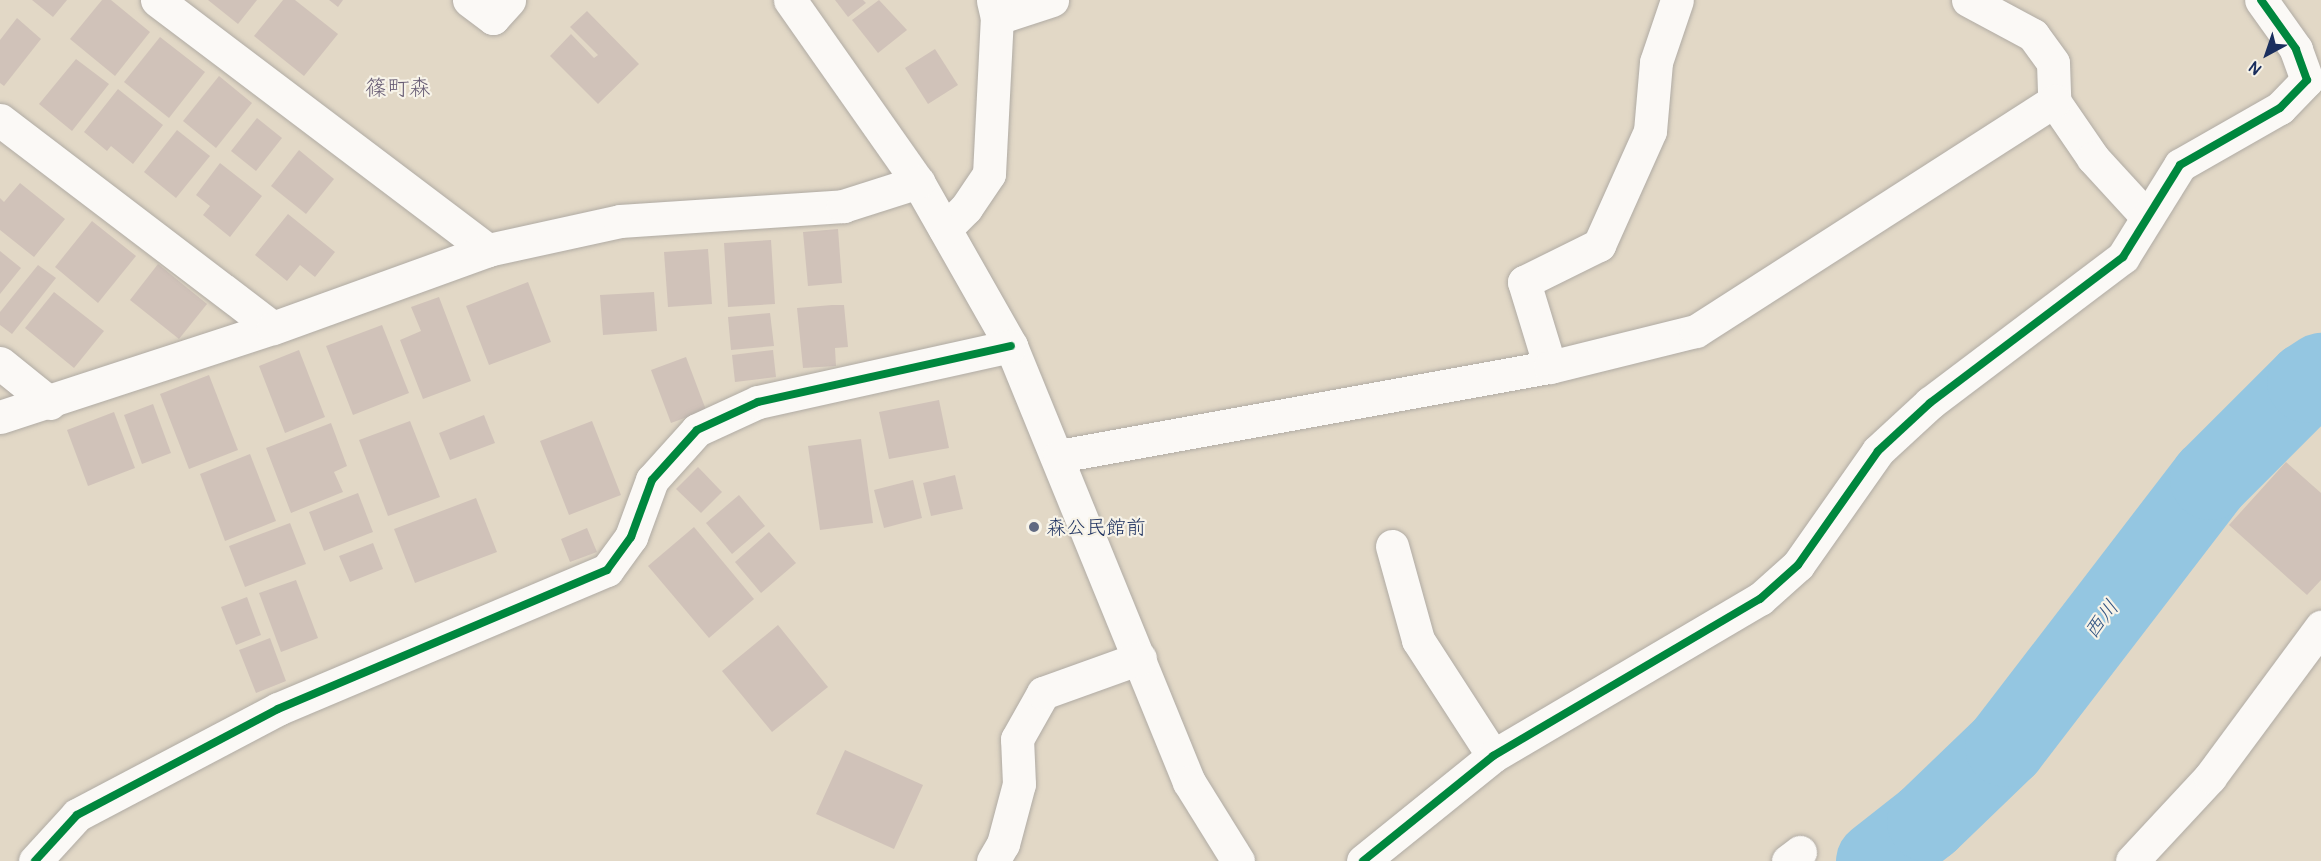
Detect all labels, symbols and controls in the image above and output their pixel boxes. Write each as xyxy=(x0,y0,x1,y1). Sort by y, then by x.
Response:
north arrow xyxy=(2237,24,2297,84)
text: N xyxy=(2245,57,2266,79)
district label: 篠町森 xyxy=(365,76,431,102)
place label: 森公民館前 xyxy=(1046,515,1146,539)
marker: 森公民館前 xyxy=(1027,520,1041,534)
water label: 西川 xyxy=(2079,596,2125,644)

